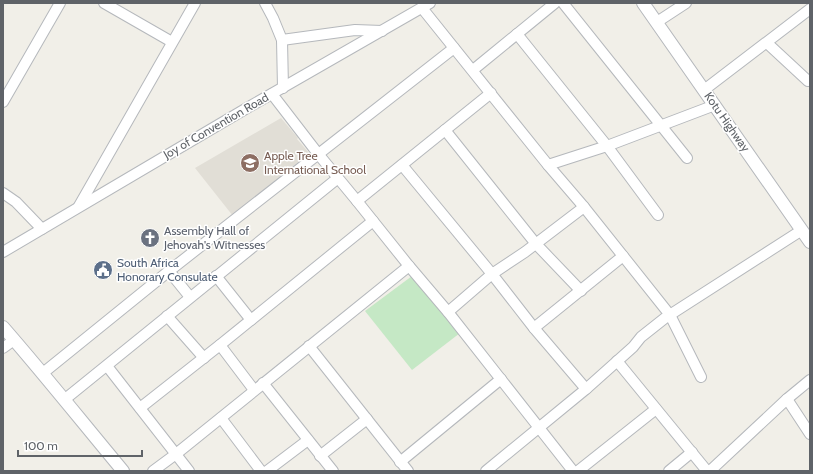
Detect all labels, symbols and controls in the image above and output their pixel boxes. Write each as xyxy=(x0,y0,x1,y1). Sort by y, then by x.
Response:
street label: Joy of Convention Road xyxy=(160,89,271,162)
street label: Kotu Highway xyxy=(701,89,753,154)
place label: Apple Tree International School xyxy=(264,148,366,177)
school or university icon: Apple Tree International School xyxy=(239,152,261,174)
place label: Assembly Hall of Jehovah's Witnesses xyxy=(163,223,265,252)
church icon: Assembly Hall of Jehovah's Witnesses xyxy=(139,227,161,249)
place label: South Africa Honorary Consulate xyxy=(117,255,218,284)
public building icon: South Africa Honorary Consulate xyxy=(92,259,114,281)
scale bar xyxy=(18,432,142,458)
text: 100 m xyxy=(24,438,58,453)

